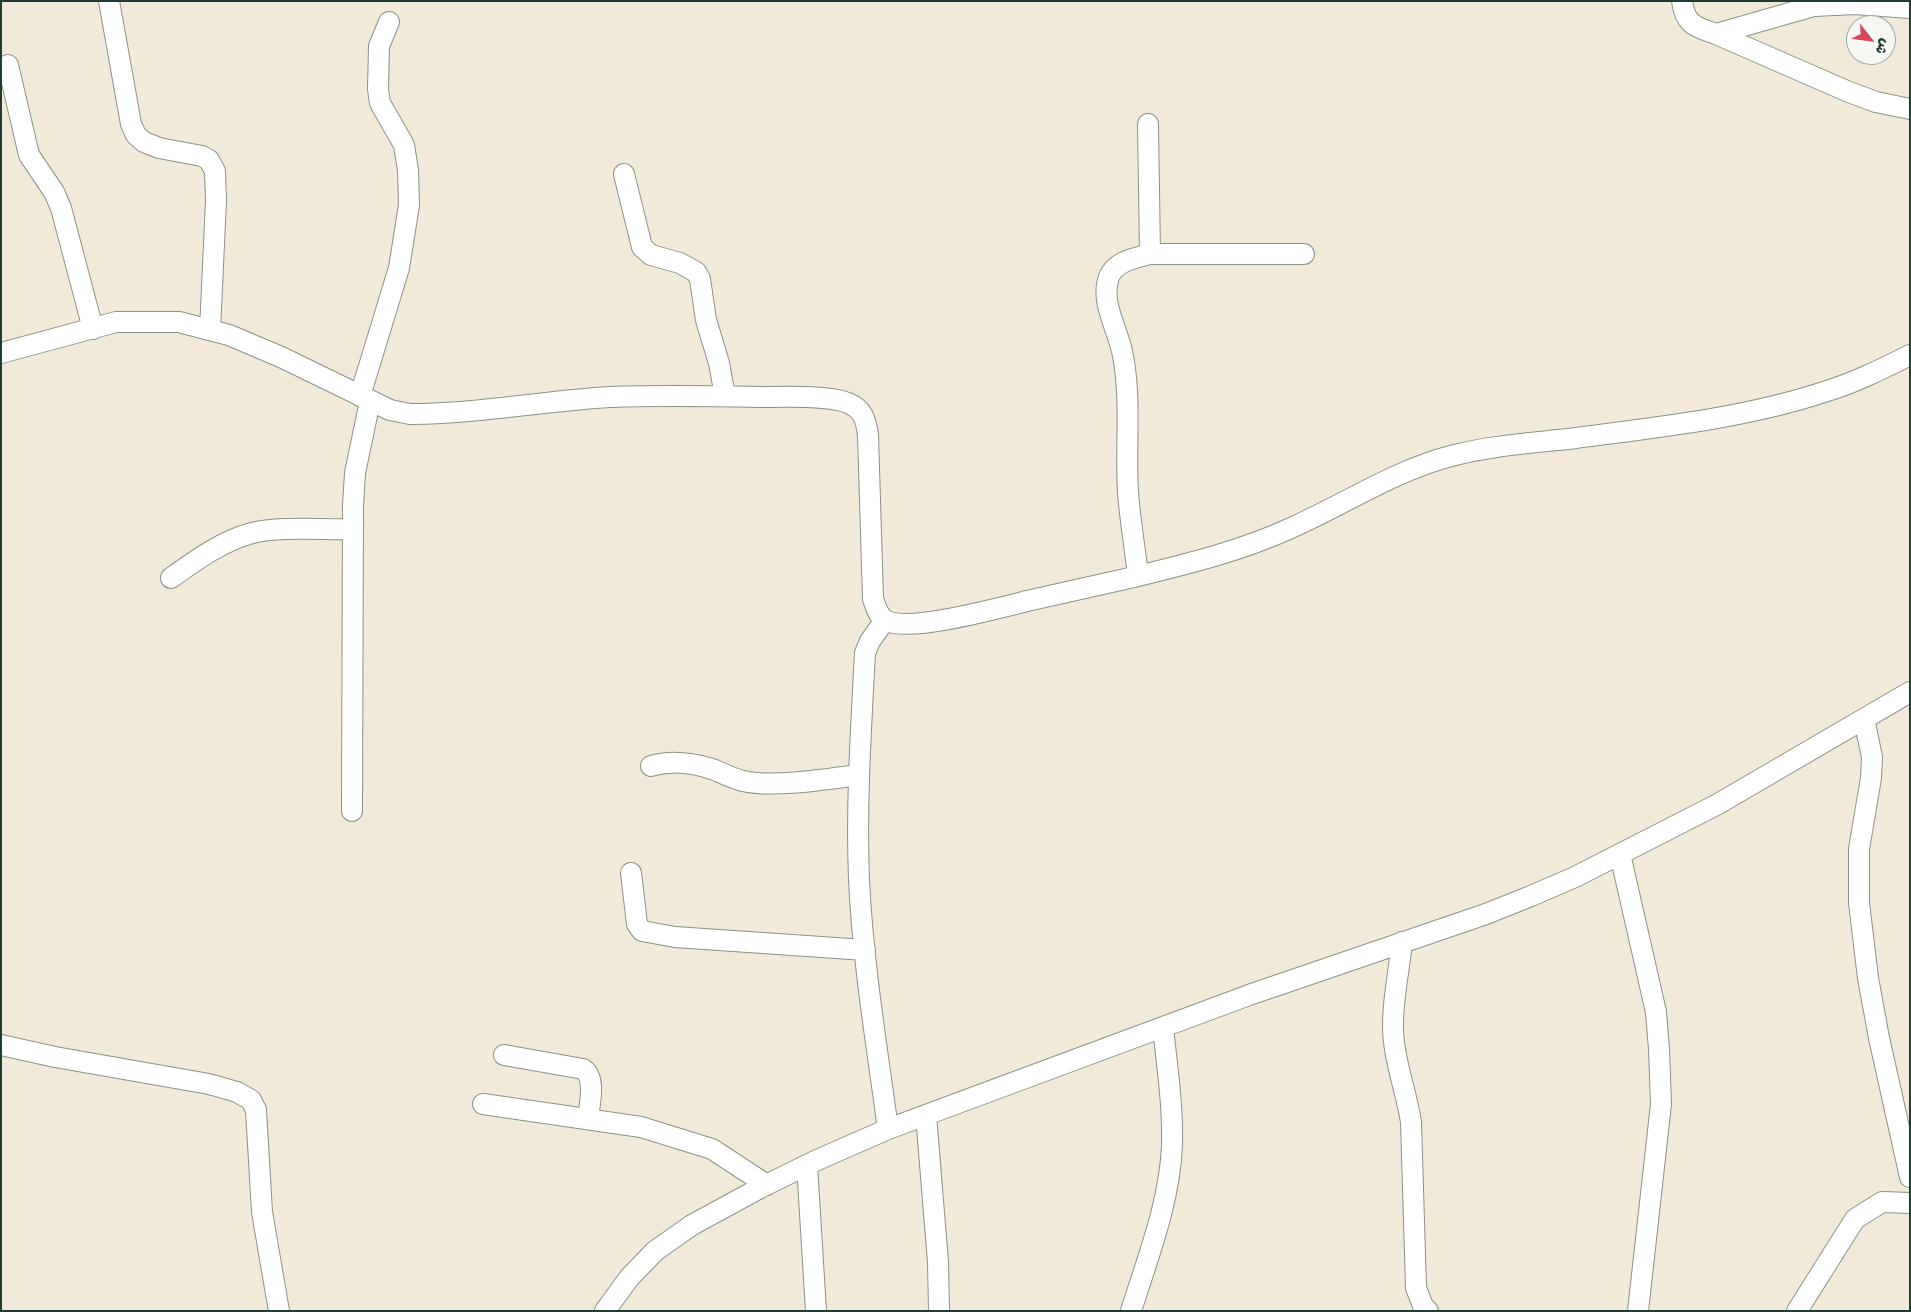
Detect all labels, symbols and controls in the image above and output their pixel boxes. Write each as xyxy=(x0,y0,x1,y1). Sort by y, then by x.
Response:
north arrow xyxy=(1846,15,1896,65)
text: ش xyxy=(1871,36,1896,59)

